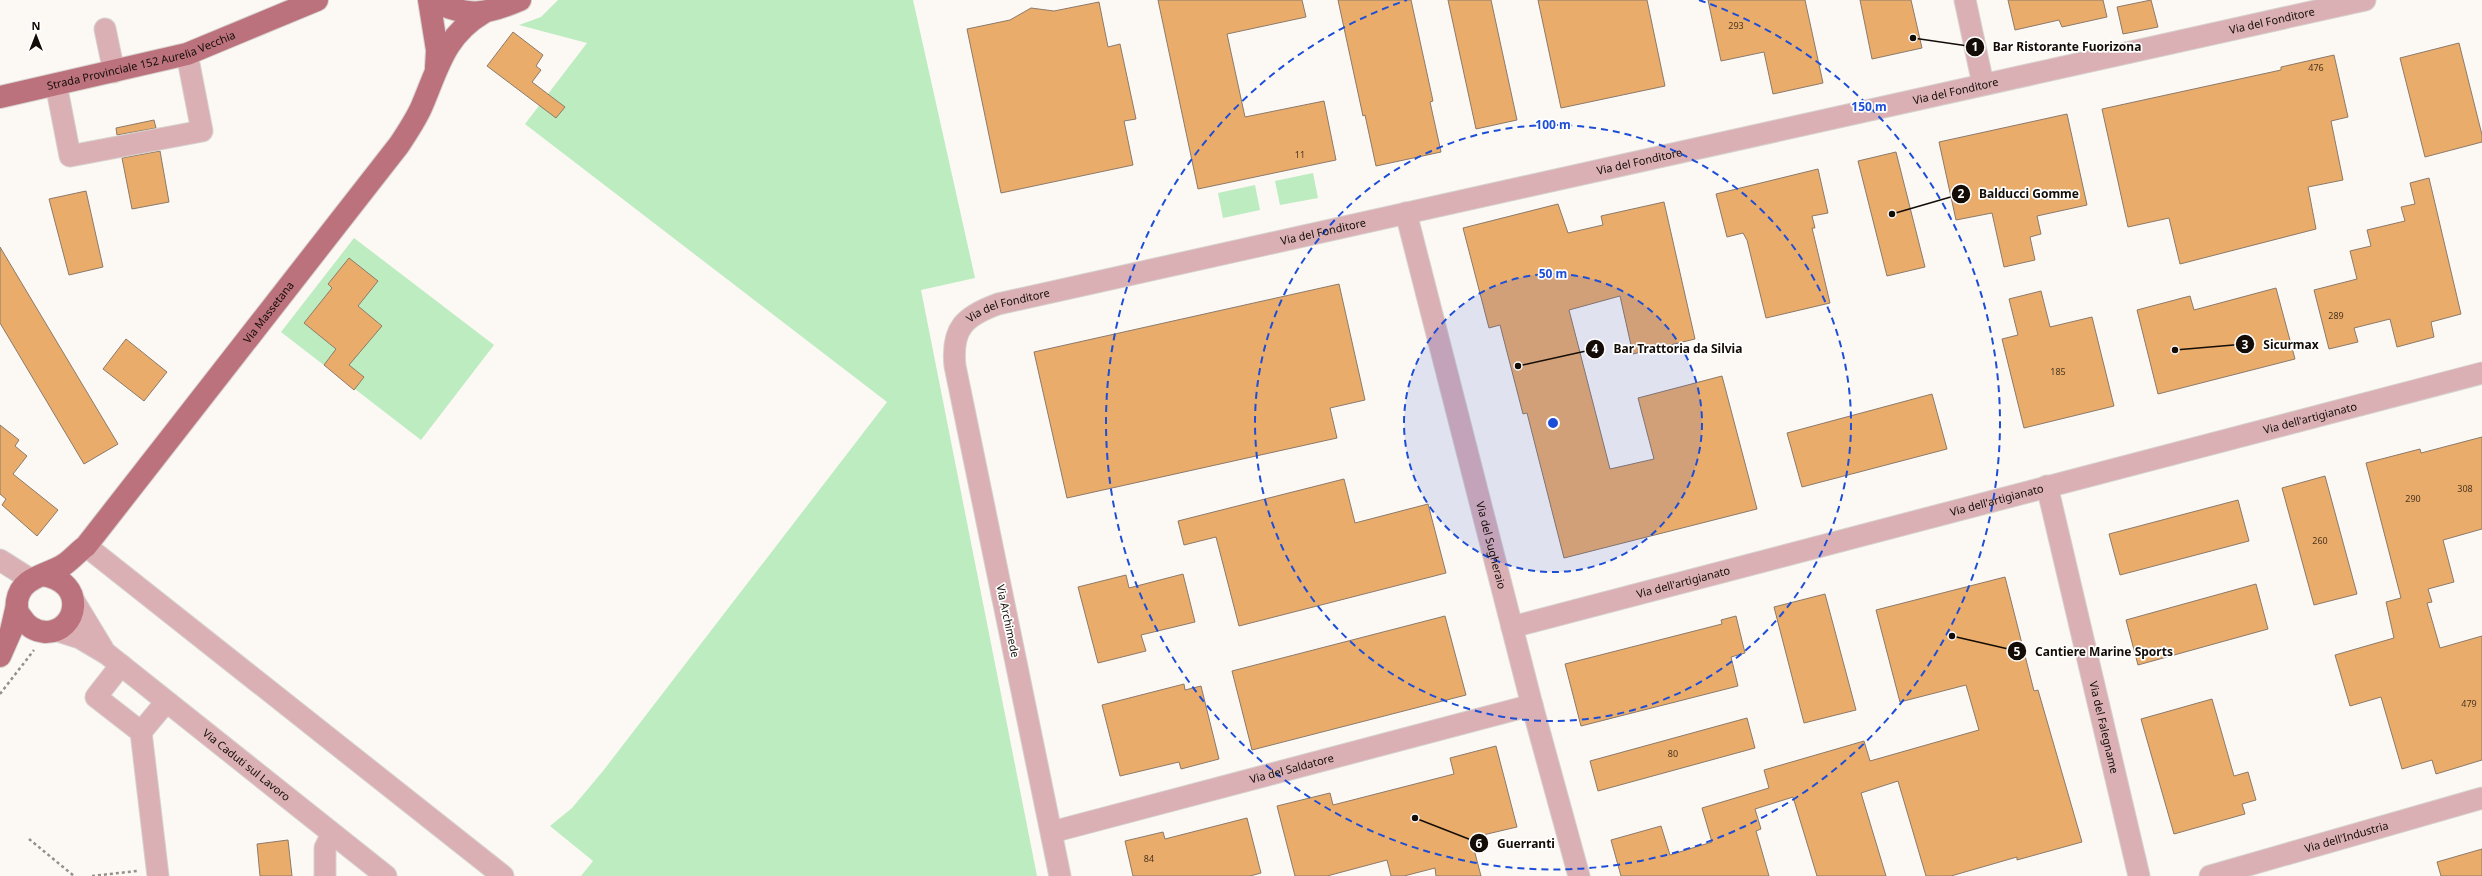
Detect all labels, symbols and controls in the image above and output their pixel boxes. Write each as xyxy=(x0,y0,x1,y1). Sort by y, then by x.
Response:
street label: Via del Fonditore xyxy=(2228,3,2316,37)
north arrow xyxy=(16,16,56,56)
text: N xyxy=(32,18,40,33)
house number: 293 xyxy=(1728,19,1744,32)
street label: Strada Provinciale 152 Aurelia Vecchia xyxy=(45,27,237,93)
callout: Bar Ristorante Fuorizona xyxy=(1965,35,2149,59)
text: 1 xyxy=(1972,38,1978,55)
text: Bar Ristorante Fuorizona xyxy=(1993,38,2141,55)
house number: 476 xyxy=(2308,61,2324,74)
street label: Via del Fonditore xyxy=(1911,74,2000,107)
text: 150 m xyxy=(1851,98,1887,115)
text: 100 m xyxy=(1535,116,1571,133)
street label: Via del Fonditore xyxy=(1595,144,1683,178)
house number: 11 xyxy=(1295,148,1305,161)
callout: Balducci Gomme xyxy=(1951,182,2087,206)
text: 2 xyxy=(1958,185,1965,202)
text: Balducci Gomme xyxy=(1979,185,2079,202)
street label: Via del Fonditore xyxy=(1279,214,1367,248)
text: 50 m xyxy=(1539,265,1567,282)
street label: Via Massetana xyxy=(239,278,297,346)
street label: Via del Fonditore xyxy=(963,285,1051,325)
house number: 289 xyxy=(2328,309,2344,322)
callout: Sicurmax xyxy=(2235,332,2326,356)
text: 3 xyxy=(2242,336,2249,353)
text: Sicurmax xyxy=(2263,336,2319,353)
callout: Bar Trattoria da Silvia xyxy=(1585,337,1750,361)
text: 4 xyxy=(1592,340,1599,357)
text: Bar Trattoria da Silvia xyxy=(1614,340,1742,357)
house number: 185 xyxy=(2050,365,2066,378)
street label: Via dell'artigianato xyxy=(2262,398,2359,437)
centre of rings xyxy=(1546,416,1560,430)
street label: Via dell'artigianato xyxy=(1948,480,2045,519)
house number: 308 xyxy=(2457,482,2473,495)
house number: 290 xyxy=(2405,492,2421,505)
street label: Via del Sugheraio xyxy=(1473,500,1510,591)
house number: 260 xyxy=(2312,534,2328,547)
street label: Via dell'artigianato xyxy=(1635,562,1732,601)
street label: Via Archimede xyxy=(993,583,1024,659)
callout: Cantiere Marine Sports xyxy=(2007,639,2181,663)
text: 5 xyxy=(2014,643,2021,660)
text: Cantiere Marine Sports xyxy=(2035,643,2173,660)
street label: Via del Falegname xyxy=(2086,680,2123,775)
house number: 479 xyxy=(2461,697,2477,710)
street label: Via Caduti sul Lavoro xyxy=(200,725,294,804)
house number: 80 xyxy=(1668,747,1678,760)
street label: Via del Saldatore xyxy=(1248,750,1335,786)
street label: Via dell'Industria xyxy=(2303,817,2390,856)
callout: Guerranti xyxy=(1469,831,1563,855)
text: 6 xyxy=(1476,835,1483,852)
text: Guerranti xyxy=(1497,835,1555,852)
house number: 84 xyxy=(1144,852,1154,865)

